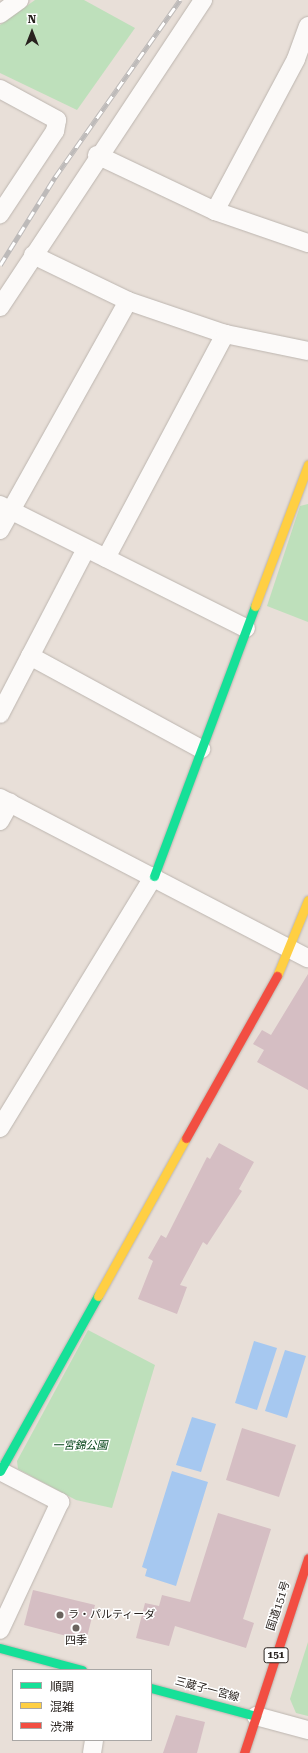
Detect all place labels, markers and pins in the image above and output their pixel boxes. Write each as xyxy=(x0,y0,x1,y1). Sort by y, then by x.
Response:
place label: ラ・パルティーダ xyxy=(68,1608,156,1622)
marker: ラ・パルティーダ xyxy=(55,1610,65,1620)
marker: 四季 xyxy=(71,1623,81,1633)
place label: 四季 xyxy=(65,1634,87,1648)

